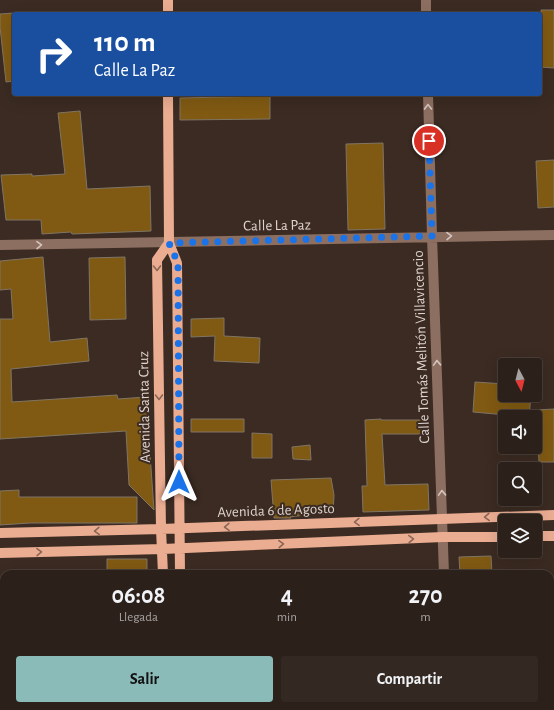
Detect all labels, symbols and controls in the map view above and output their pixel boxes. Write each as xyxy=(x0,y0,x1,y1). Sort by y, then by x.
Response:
icon: right xyxy=(28,28,80,80)
text: 110 m xyxy=(94,29,156,57)
text: Calle La Paz xyxy=(94,62,175,80)
one-way arrow xyxy=(424,104,433,110)
pin xyxy=(412,124,446,158)
icon: arrive xyxy=(418,130,440,152)
street label: Calle La Paz xyxy=(243,217,311,234)
one-way arrow xyxy=(446,232,452,240)
one-way arrow xyxy=(36,241,42,249)
street label: Calle Tomás Melitón Villavicencio xyxy=(411,250,432,444)
one-way arrow xyxy=(153,265,161,271)
street label: Avenida Santa Cruz xyxy=(136,351,153,463)
north arrow xyxy=(498,358,542,402)
map controls xyxy=(498,358,542,558)
one-way arrow xyxy=(432,360,441,366)
one-way arrow xyxy=(155,394,163,400)
button: sound xyxy=(498,410,542,454)
position arrow xyxy=(158,461,200,503)
button: search xyxy=(498,462,542,506)
one-way arrow xyxy=(438,490,446,496)
street label: Avenida 6 de Agosto xyxy=(217,501,335,520)
one-way arrow xyxy=(484,513,490,522)
button: layers xyxy=(498,514,542,558)
one-way arrow xyxy=(354,518,360,526)
one-way arrow xyxy=(224,522,230,531)
one-way arrow xyxy=(94,527,100,535)
one-way arrow xyxy=(408,535,414,543)
one-way arrow xyxy=(278,540,284,549)
one-way arrow xyxy=(36,548,42,556)
text: 06:08 xyxy=(111,584,165,608)
text: 4 xyxy=(281,584,293,608)
text: 270 xyxy=(408,584,443,608)
text: Llegada xyxy=(119,611,158,624)
text: min xyxy=(277,611,297,624)
text: m xyxy=(420,611,431,624)
button: Salir xyxy=(16,656,273,702)
button: Compartir xyxy=(281,656,538,702)

